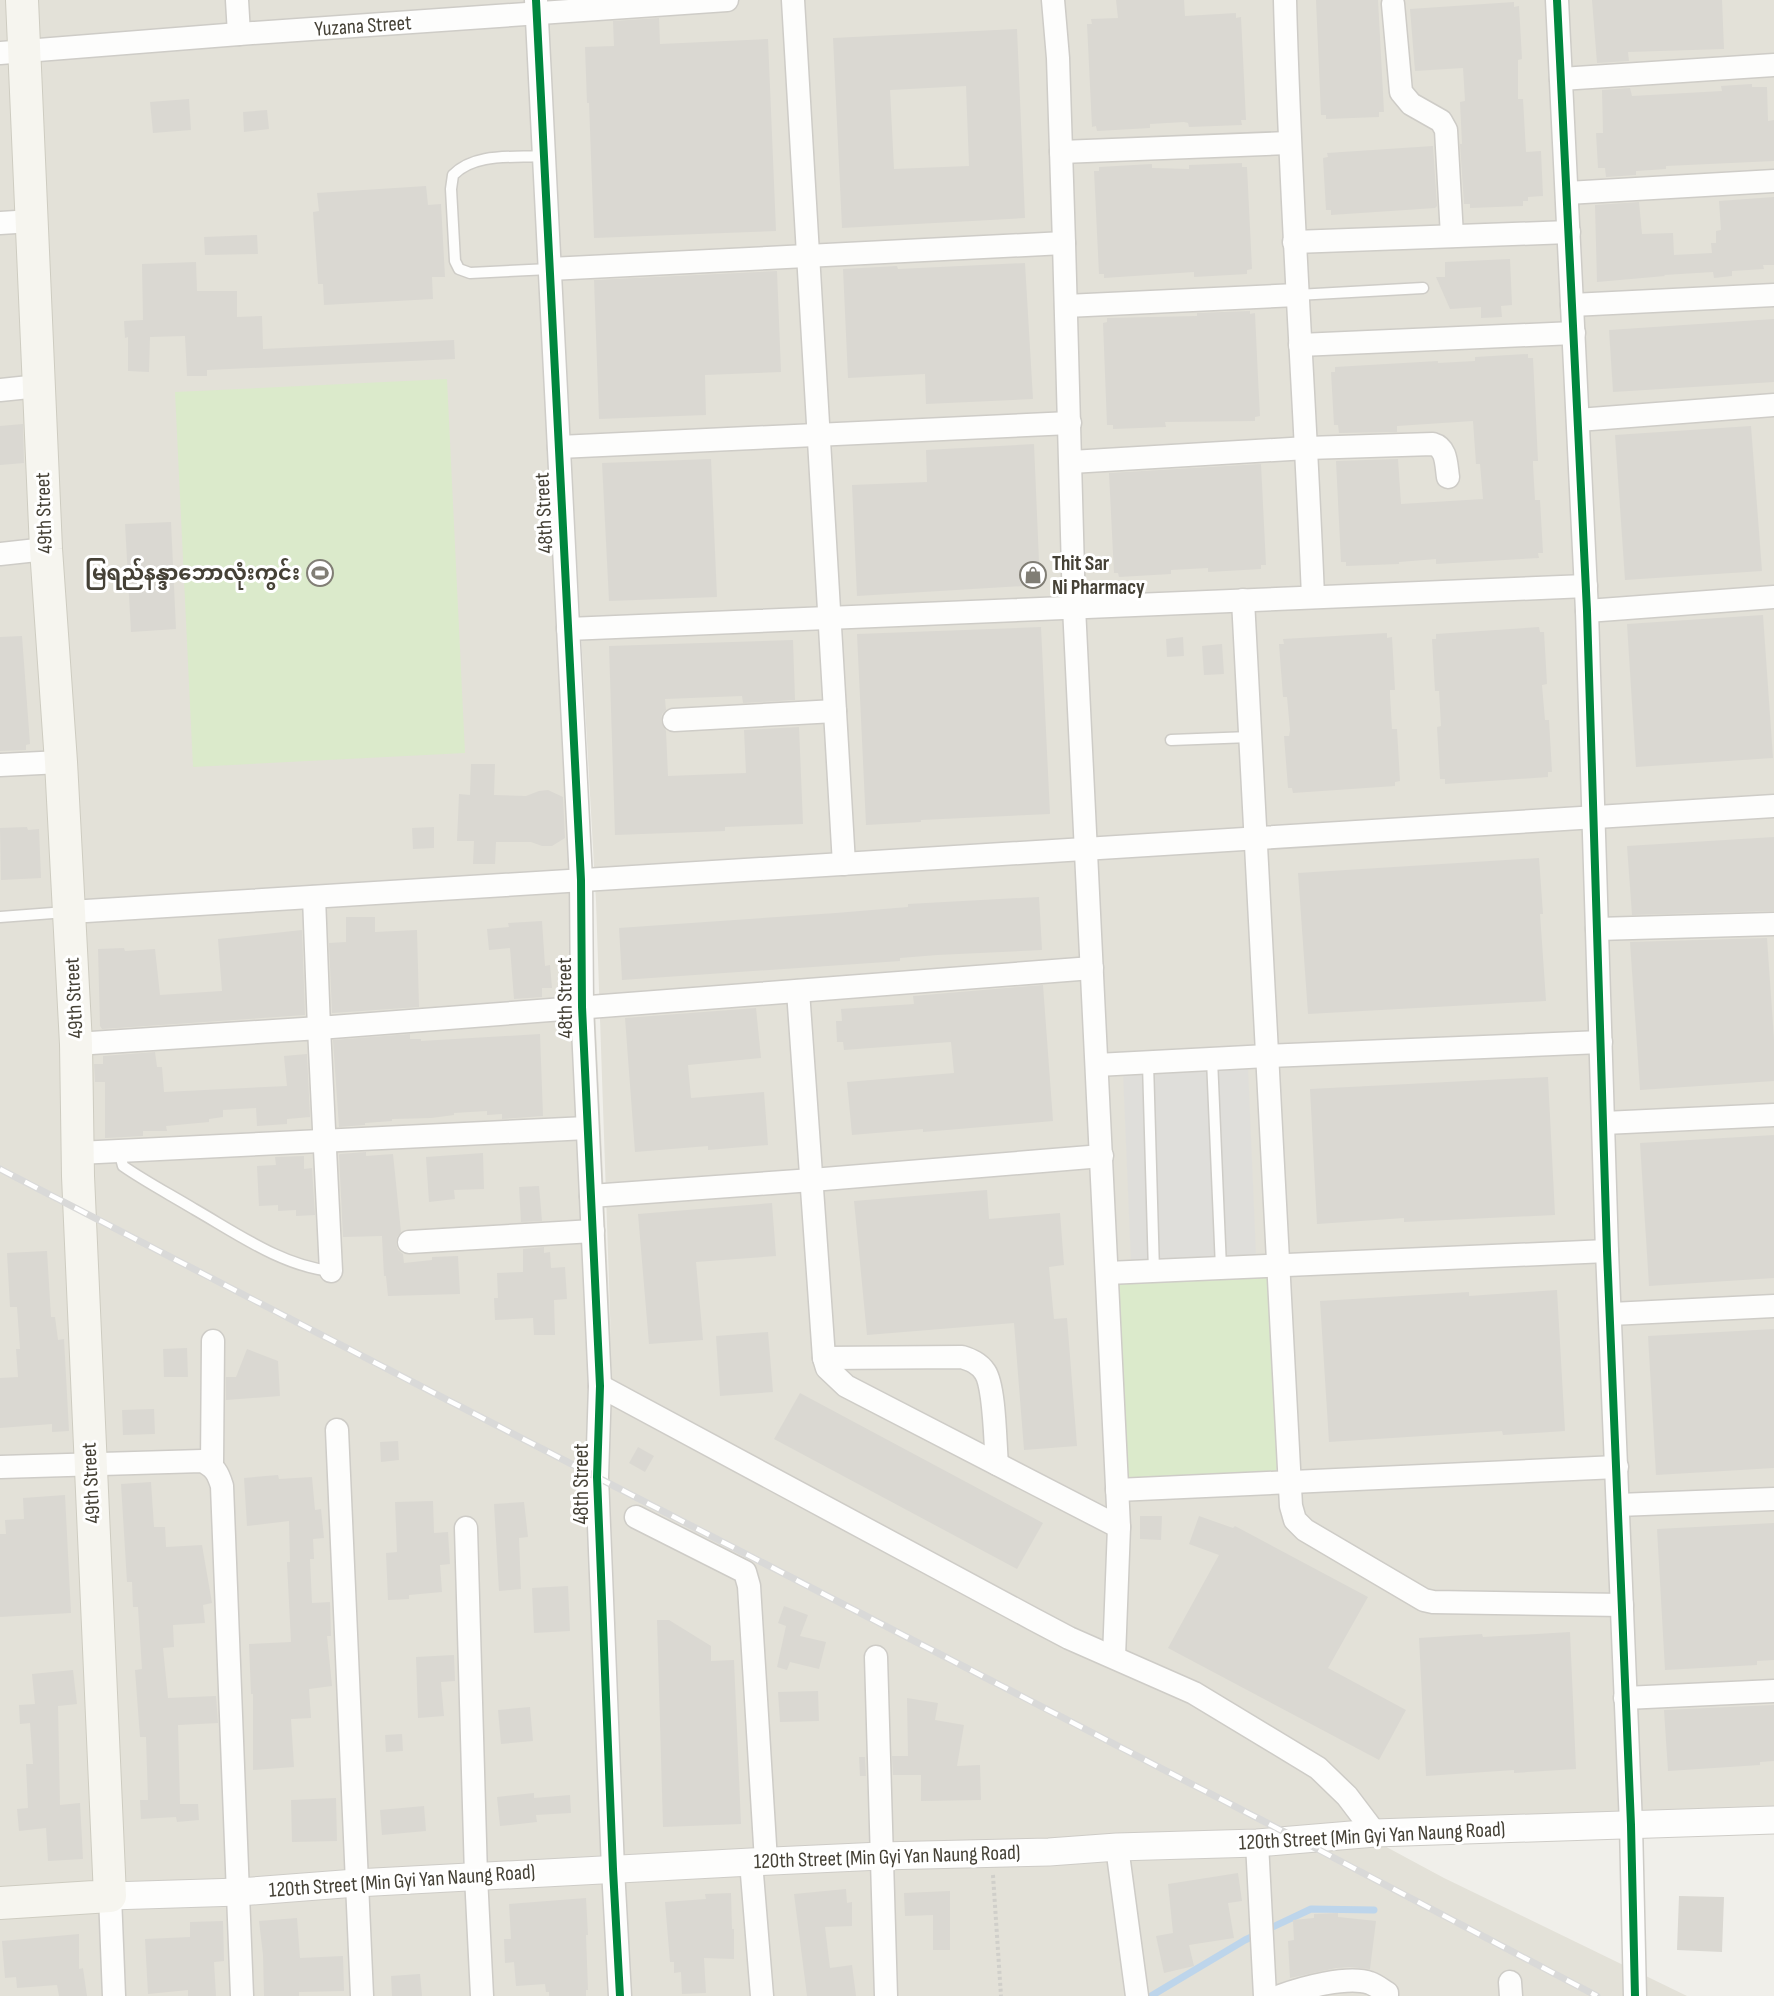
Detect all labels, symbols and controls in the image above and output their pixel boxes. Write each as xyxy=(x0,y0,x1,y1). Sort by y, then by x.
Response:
street label: Yuzana Street xyxy=(314,10,412,42)
street label: 49th Street xyxy=(30,472,58,554)
street label: 48th Street xyxy=(529,472,559,554)
place label: Thit Sar Ni Pharmacy xyxy=(1052,551,1145,600)
place label: မြရည်နန္ဒာဘောလုံးကွင်း xyxy=(85,557,300,590)
sports icon: မြရည်နန္ဒာဘောလုံးကွင်း xyxy=(305,558,335,588)
shop icon: Thit Sar Ni Pharmacy xyxy=(1018,560,1048,590)
street label: 49th Street xyxy=(59,957,89,1039)
street label: 48th Street xyxy=(552,957,578,1039)
street label: 49th Street xyxy=(76,1442,106,1524)
street label: 48th Street xyxy=(569,1443,594,1525)
street label: 120th Street (Min Gyi Yan Naung Road) xyxy=(1238,1817,1506,1855)
street label: 120th Street (Min Gyi Yan Naung Road) xyxy=(753,1840,1021,1874)
street label: 120th Street (Min Gyi Yan Naung Road) xyxy=(268,1859,536,1903)

